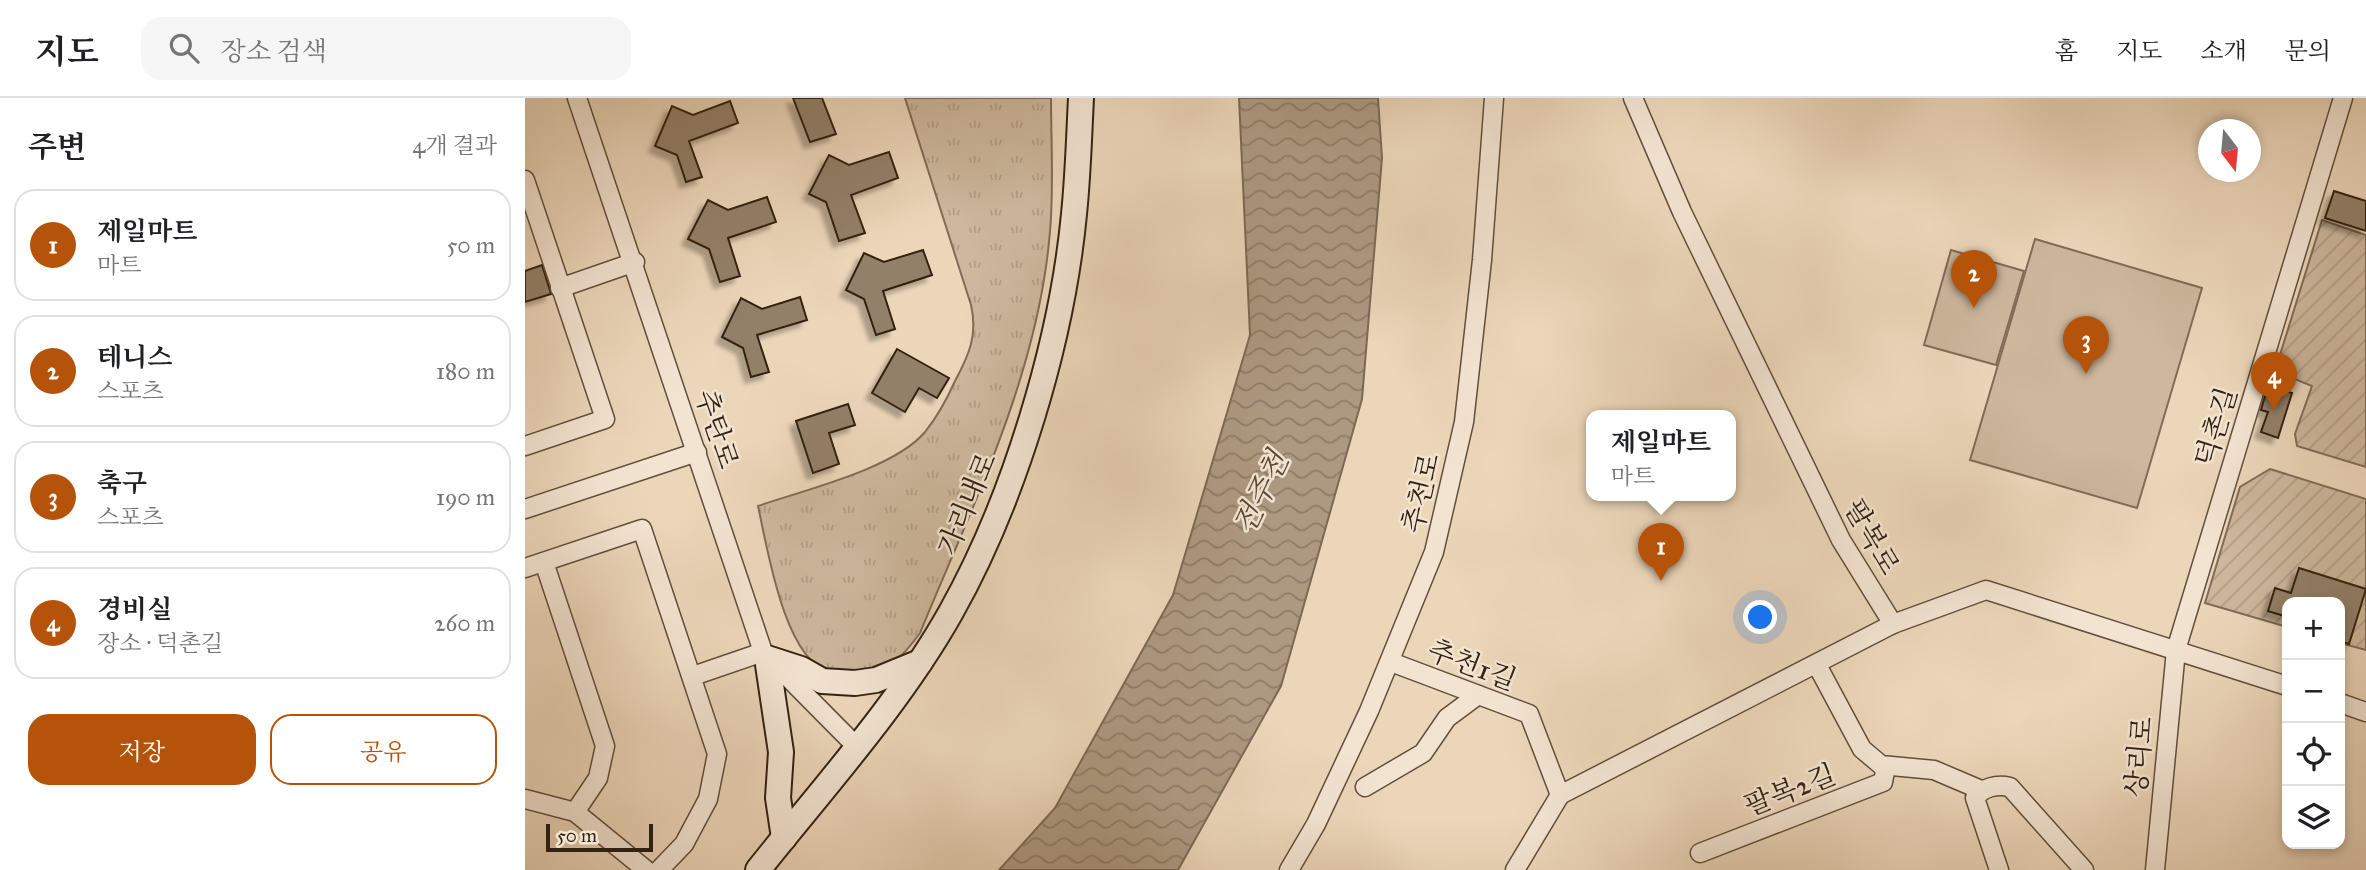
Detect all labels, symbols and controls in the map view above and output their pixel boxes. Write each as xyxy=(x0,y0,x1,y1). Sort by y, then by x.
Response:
search box xyxy=(141,17,631,80)
icon: search xyxy=(165,29,203,67)
text: 지도 xyxy=(35,32,99,72)
text: 장소 검색 xyxy=(221,35,327,67)
text: 홈 xyxy=(2055,36,2078,66)
text: 지도 xyxy=(2116,36,2162,66)
text: 소개 xyxy=(2200,36,2247,66)
text: 문의 xyxy=(2285,36,2331,66)
north arrow xyxy=(2198,119,2261,182)
text: 주변 xyxy=(28,129,86,165)
text: 4개 결과 xyxy=(413,131,497,159)
text: 제일마트 xyxy=(97,215,197,247)
text: 1 xyxy=(48,231,58,259)
text: 50 m xyxy=(447,231,495,259)
pin: 2 xyxy=(1951,250,1997,308)
text: 마트 xyxy=(97,251,141,279)
pin: 3 xyxy=(2063,316,2109,374)
text: 테니스 xyxy=(97,341,172,373)
pin: 4 xyxy=(2251,352,2297,410)
text: 2 xyxy=(47,357,59,385)
text: 180 m xyxy=(436,357,495,385)
text: 스포츠 xyxy=(97,377,164,405)
street label: 덕촌길 xyxy=(2187,383,2245,471)
street label: 추탄로 xyxy=(688,385,746,473)
popup xyxy=(1586,410,1736,501)
text: 제일마트 xyxy=(1611,426,1711,458)
water label: 전주천 xyxy=(1226,444,1297,540)
street label: 가리내로 xyxy=(930,447,1004,561)
street label: 추천로 xyxy=(1395,450,1447,536)
text: 마트 xyxy=(1611,462,1655,490)
text: 축구 xyxy=(97,467,147,499)
text: 3 xyxy=(48,483,58,511)
text: 190 m xyxy=(436,483,495,511)
street label: 팔복로 xyxy=(1837,493,1907,581)
text: 스포츠 xyxy=(97,503,164,531)
pin: 1 xyxy=(1638,523,1684,581)
text: 경비실 xyxy=(97,593,172,625)
map controls xyxy=(2282,597,2345,849)
button: + xyxy=(2282,597,2345,660)
your location xyxy=(1743,600,1777,634)
text: 4 xyxy=(47,609,59,637)
text: 260 m xyxy=(434,609,495,637)
text: 장소 · 덕촌길 xyxy=(97,629,223,657)
street label: 추천1길 xyxy=(1423,632,1521,698)
button: − xyxy=(2282,660,2345,723)
button: 저장 xyxy=(28,714,256,785)
button: 공유 xyxy=(270,714,497,785)
street label: 상리로 xyxy=(2118,715,2160,799)
button: locate xyxy=(2282,723,2345,786)
street label: 팔복2길 xyxy=(1739,757,1841,823)
button: layers xyxy=(2282,786,2345,849)
scale bar xyxy=(546,821,653,853)
text: 50 m xyxy=(557,824,597,847)

